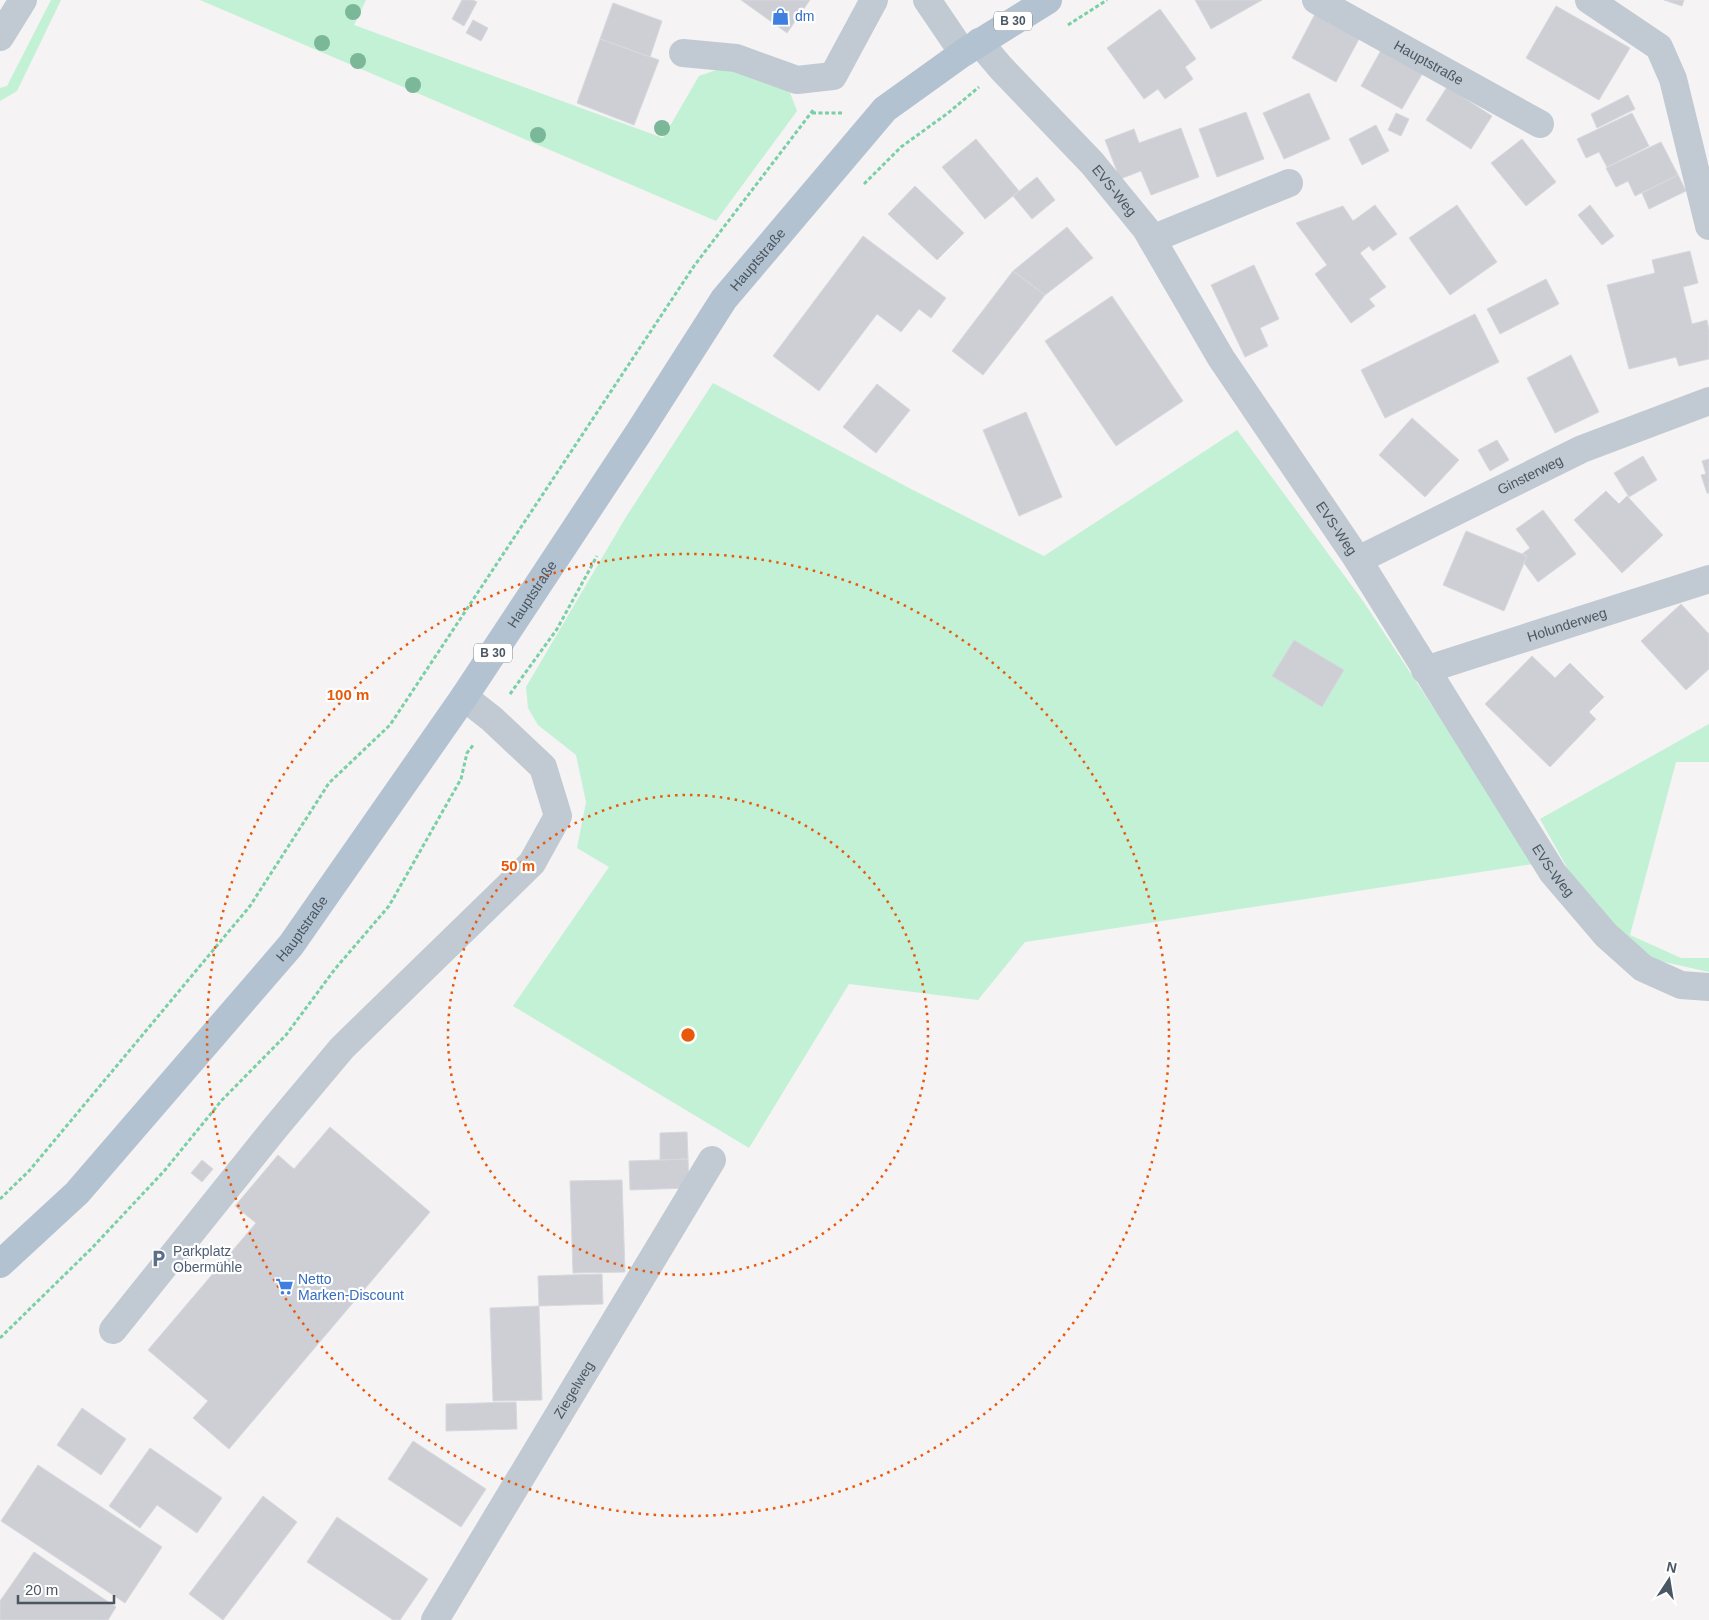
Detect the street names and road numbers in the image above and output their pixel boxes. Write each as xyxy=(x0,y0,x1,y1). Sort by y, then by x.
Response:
road number: B 30 xyxy=(994,12,1032,30)
street label: Hauptstraße xyxy=(1391,37,1467,88)
street label: EVS-Weg xyxy=(1089,162,1140,219)
street label: Hauptstraße xyxy=(727,225,789,294)
street label: Ginsterweg xyxy=(1495,452,1565,498)
street label: EVS-Weg xyxy=(1313,499,1360,558)
street label: Hauptstraße xyxy=(504,557,560,631)
street label: Holunderweg xyxy=(1525,604,1609,645)
road number: B 30 xyxy=(474,644,512,662)
street label: EVS-Weg xyxy=(1529,841,1578,900)
street label: Hauptstraße xyxy=(273,892,331,965)
street label: Ziegelweg xyxy=(550,1358,597,1421)

